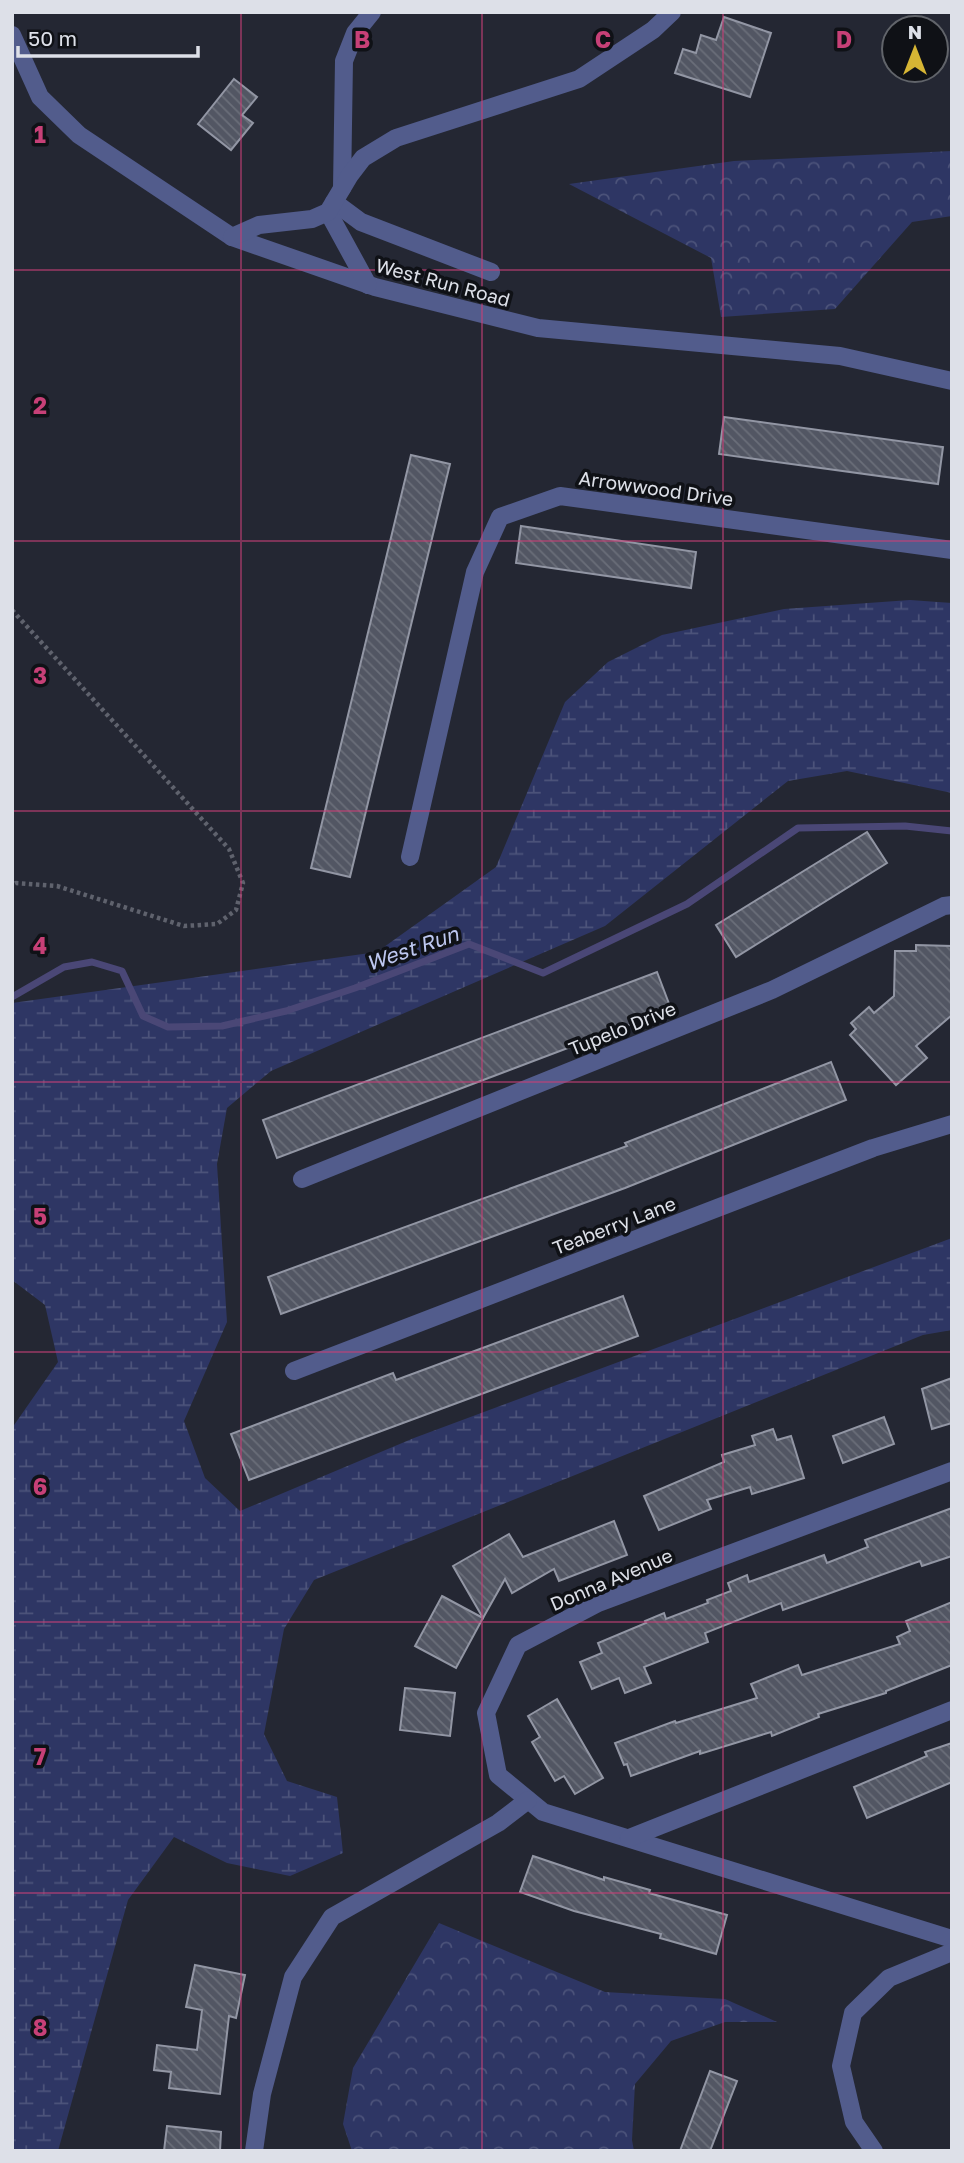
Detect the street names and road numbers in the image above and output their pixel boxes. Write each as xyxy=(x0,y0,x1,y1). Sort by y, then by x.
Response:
street label: West Run Road xyxy=(373,253,513,311)
street label: Arrowwood Drive xyxy=(577,466,735,510)
street label: Tupelo Drive xyxy=(565,996,679,1060)
street label: Teaberry Lane xyxy=(549,1191,679,1259)
street label: Donna Avenue xyxy=(546,1543,676,1615)

